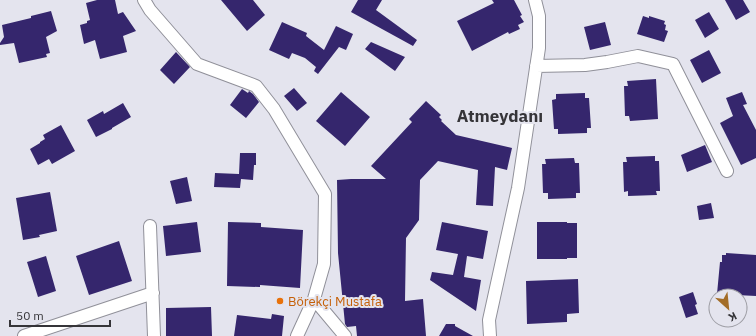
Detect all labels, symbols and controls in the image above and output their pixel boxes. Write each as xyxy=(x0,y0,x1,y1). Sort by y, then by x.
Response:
district label: Atmeydanı xyxy=(457,105,543,127)
north arrow xyxy=(708,288,748,328)
place label: Börekçi Mustafa xyxy=(288,293,382,310)
marker: Börekçi Mustafa xyxy=(275,296,285,306)
scale bar xyxy=(10,302,110,328)
text: 50 m xyxy=(16,308,44,323)
text: K xyxy=(726,309,739,325)

